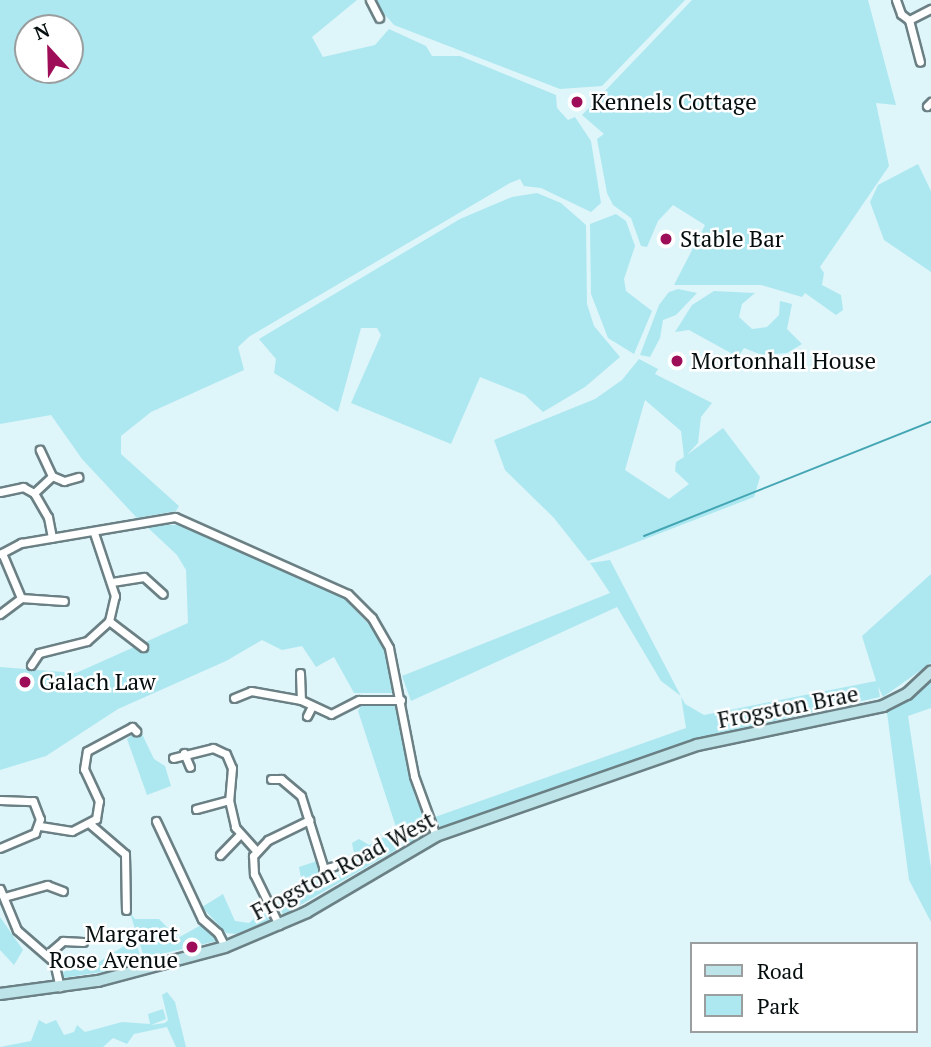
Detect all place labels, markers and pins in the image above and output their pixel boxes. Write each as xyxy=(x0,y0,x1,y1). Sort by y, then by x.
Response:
place label: Kennels Cottage xyxy=(591,88,757,116)
marker: Kennels Cottage xyxy=(569,94,585,110)
place label: Stable Bar xyxy=(680,225,784,253)
marker: Stable Bar xyxy=(658,231,674,247)
place label: Mortonhall House xyxy=(691,347,876,375)
marker: Mortonhall House xyxy=(669,353,685,369)
place label: Galach Law xyxy=(39,668,156,696)
marker: Galach Law xyxy=(17,674,33,690)
place label: Margaret Rose Avenue xyxy=(49,920,178,974)
marker: Margaret Rose Avenue xyxy=(184,939,200,955)

